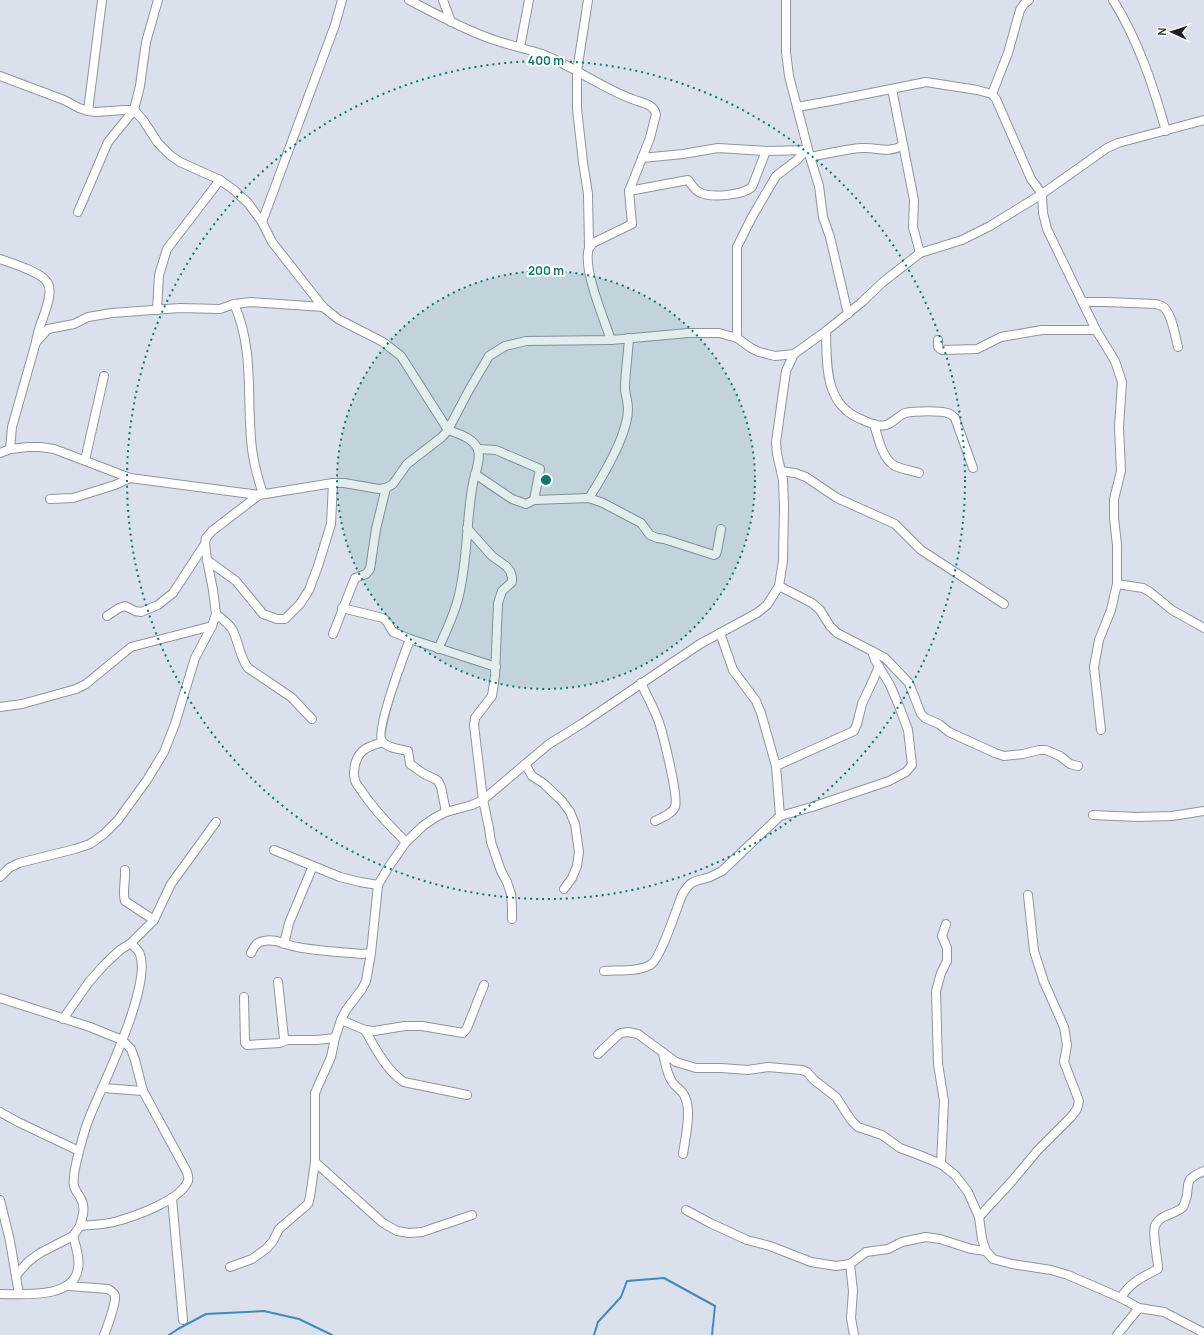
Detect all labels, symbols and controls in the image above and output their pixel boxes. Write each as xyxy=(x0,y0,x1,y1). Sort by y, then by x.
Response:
north arrow xyxy=(1152,12,1192,52)
text: N xyxy=(1154,27,1169,36)
text: 400 m xyxy=(528,52,564,69)
text: 200 m xyxy=(528,262,564,279)
centre of rings xyxy=(539,473,553,487)

